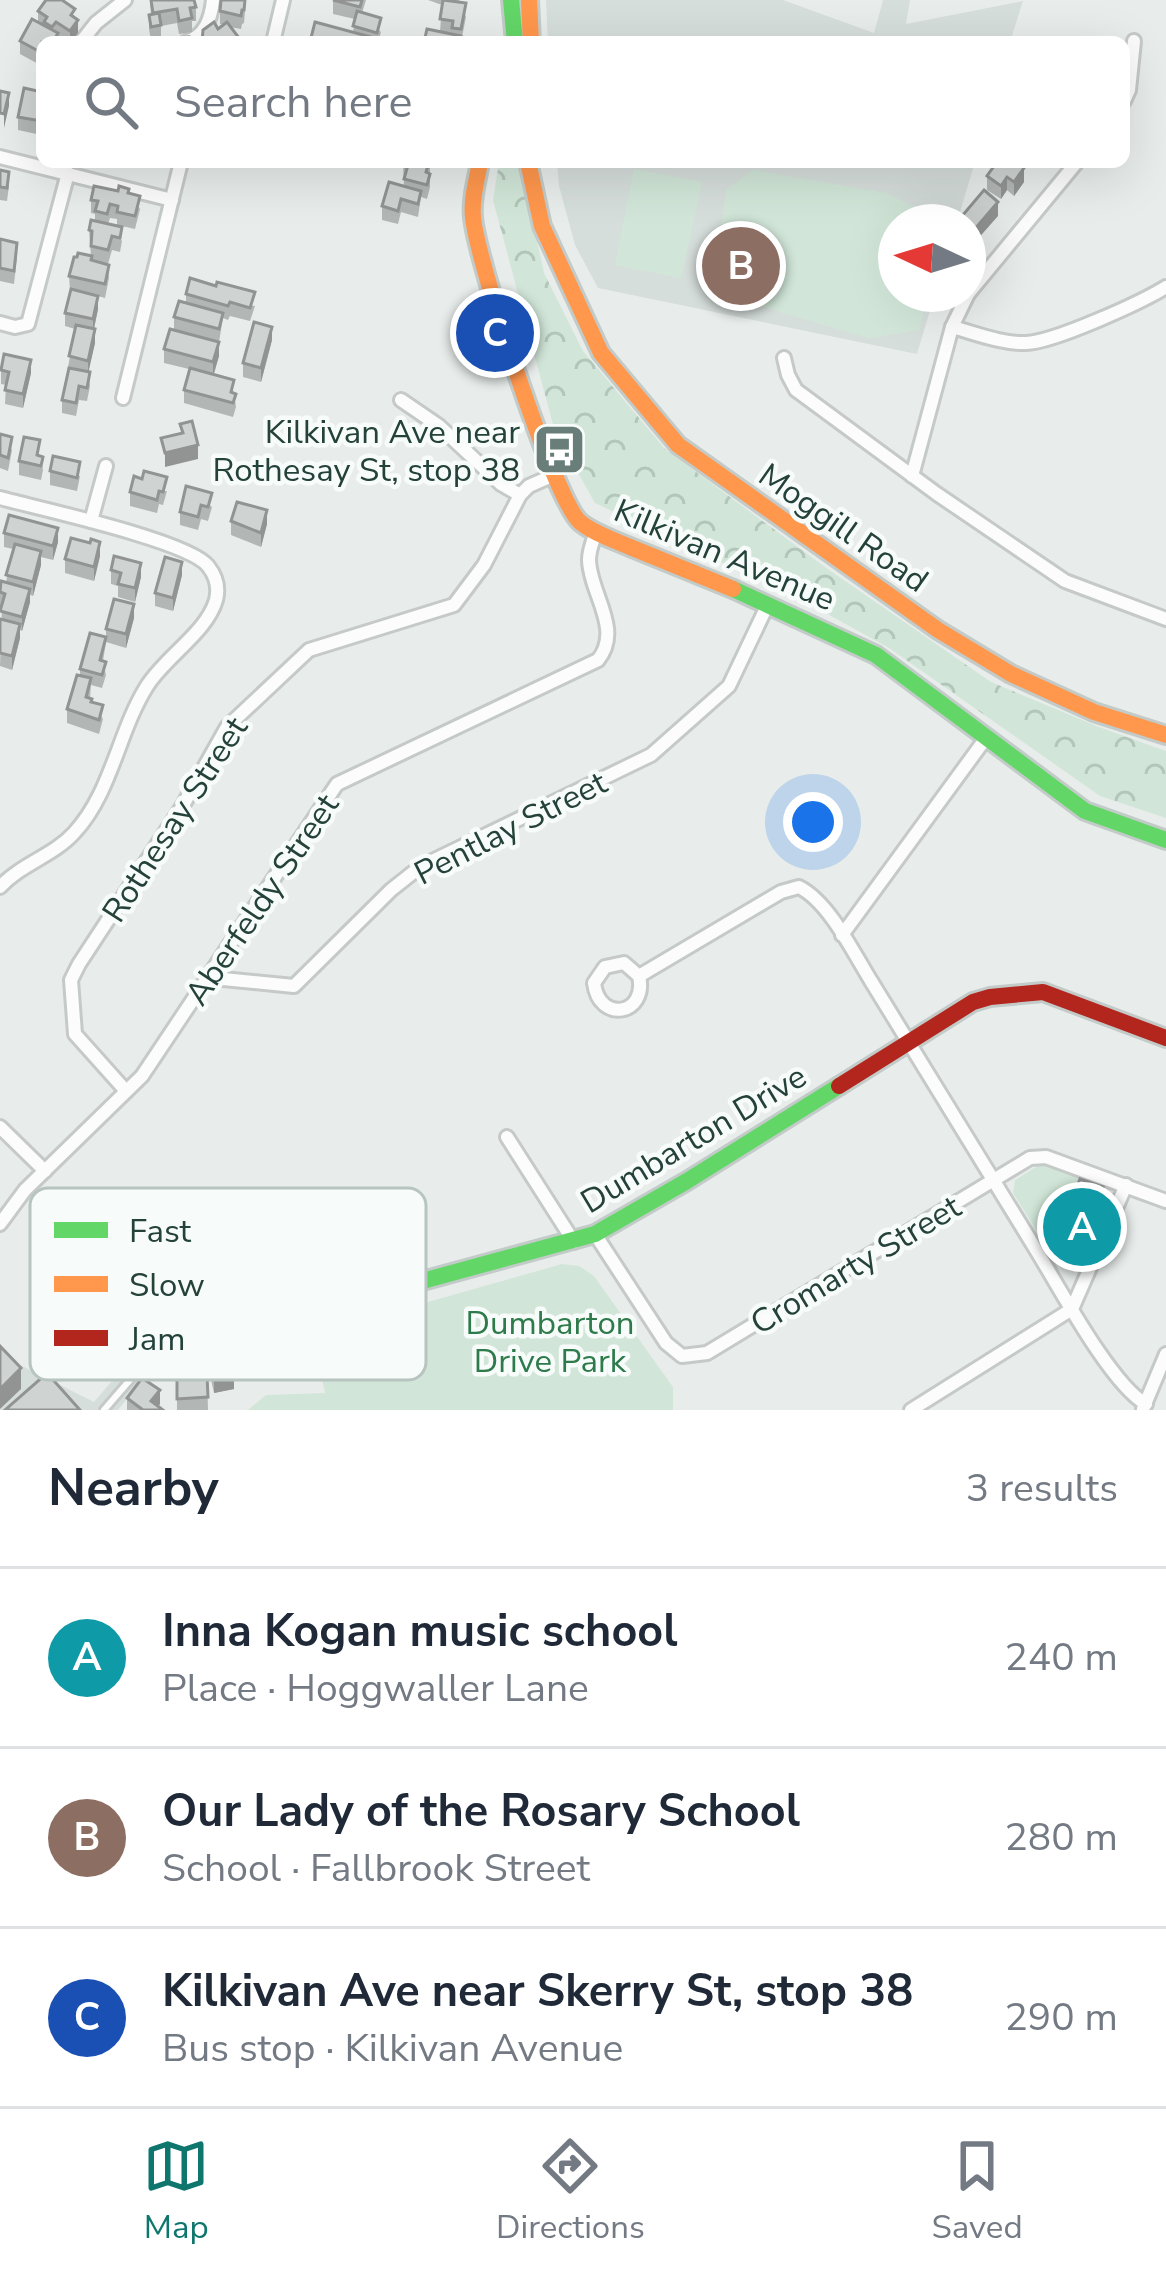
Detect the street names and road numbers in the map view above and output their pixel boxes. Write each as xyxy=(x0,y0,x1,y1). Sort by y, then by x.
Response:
street label: Moggill Road xyxy=(749,453,937,603)
street label: Kilkivan Avenue xyxy=(607,489,842,622)
street label: Rothesay Street xyxy=(92,708,259,931)
street label: Pentlay Street xyxy=(407,760,615,896)
street label: Aberfeldy Street xyxy=(175,785,350,1014)
street label: Dumbarton Drive xyxy=(573,1054,815,1224)
street label: Cromarty Street xyxy=(742,1185,970,1346)

